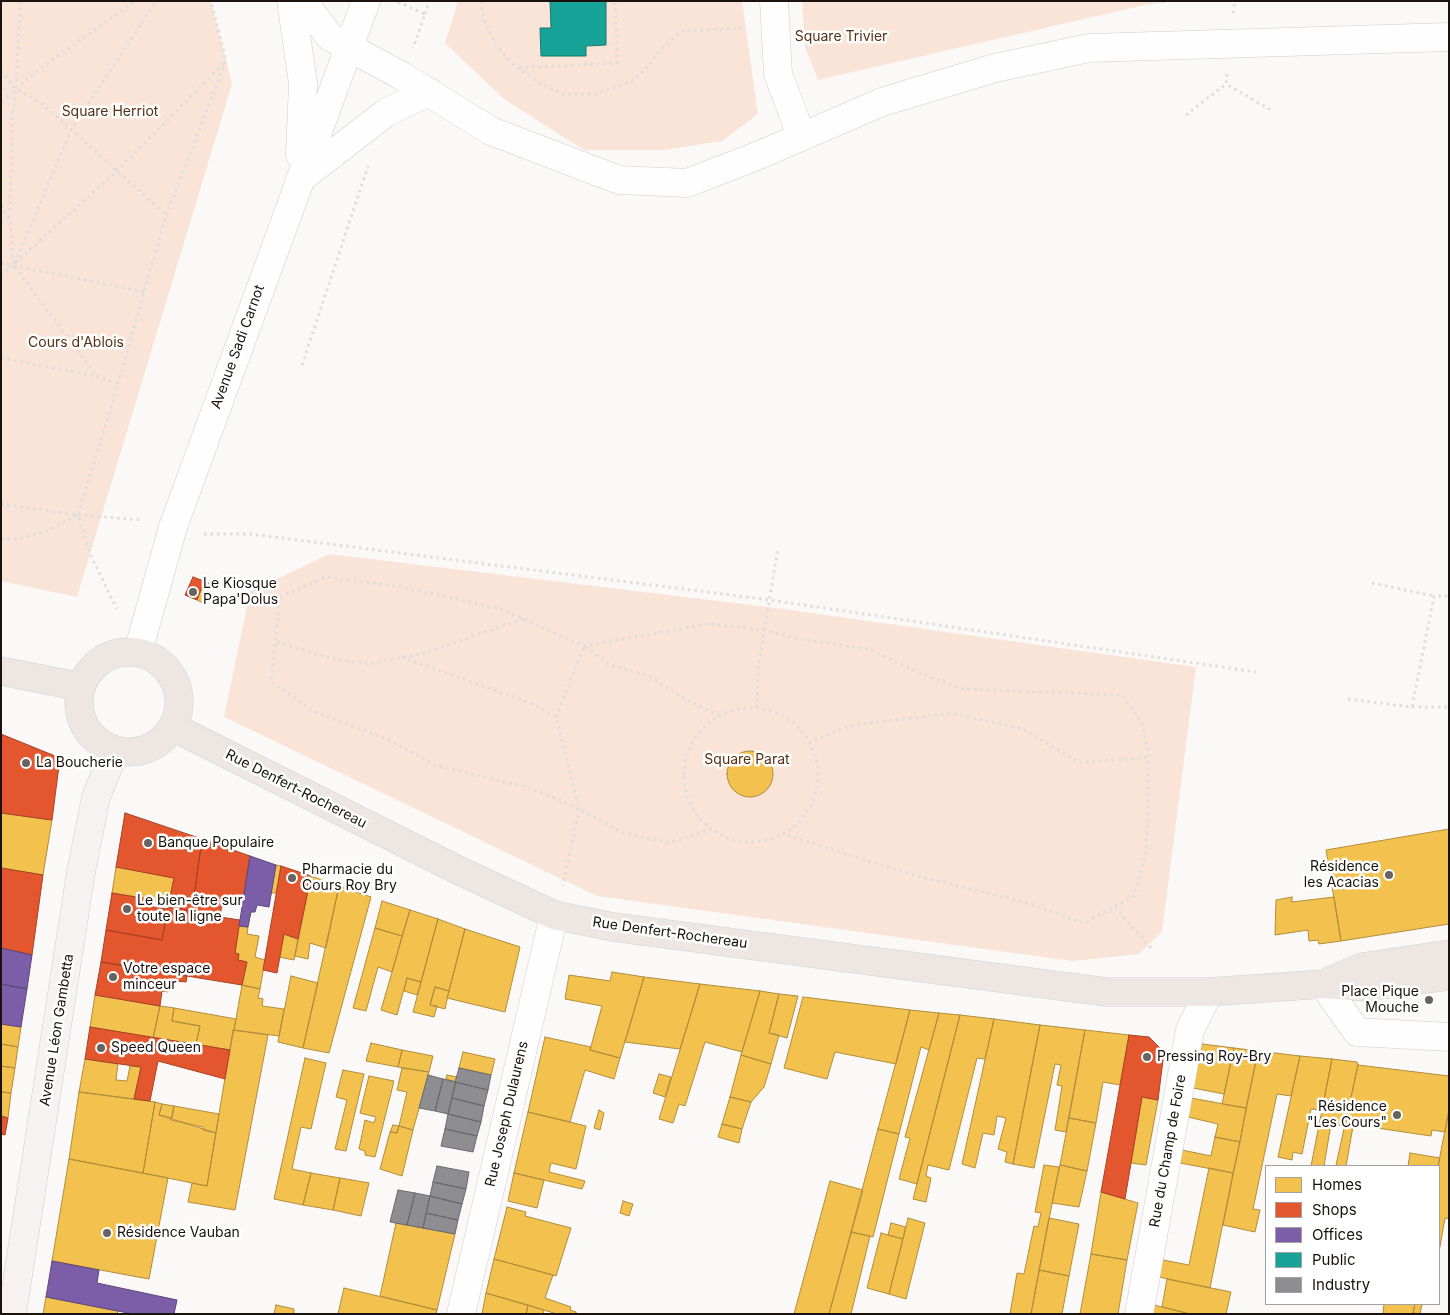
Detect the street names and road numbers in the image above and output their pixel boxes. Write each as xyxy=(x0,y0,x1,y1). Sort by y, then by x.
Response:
street label: Avenue Sadi Carnot xyxy=(208,283,268,411)
street label: Rue Denfert-Rochereau xyxy=(223,746,369,832)
street label: Rue Denfert-Rochereau xyxy=(591,914,749,952)
street label: Avenue Léon Gambetta xyxy=(37,953,77,1107)
street label: Rue Joseph Dulaurens xyxy=(482,1040,532,1188)
street label: Rue du Champ de Foire xyxy=(1146,1073,1190,1229)

